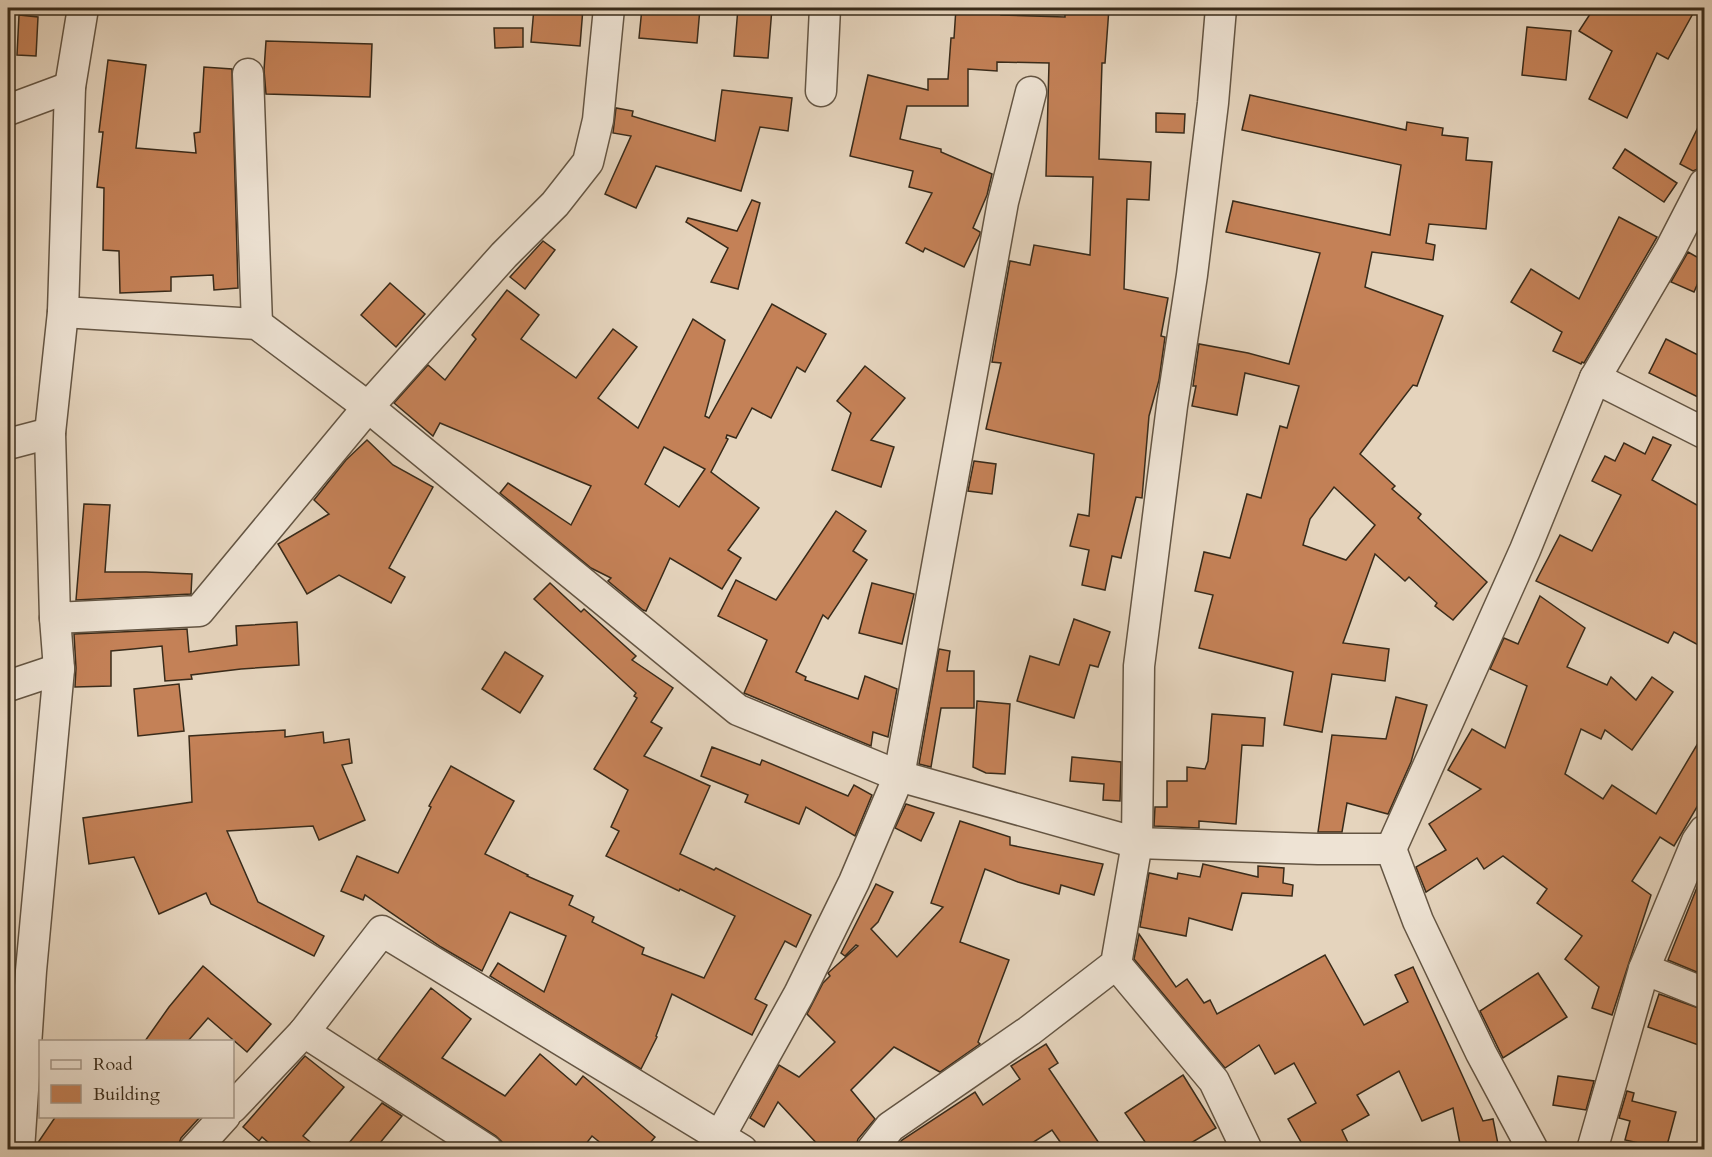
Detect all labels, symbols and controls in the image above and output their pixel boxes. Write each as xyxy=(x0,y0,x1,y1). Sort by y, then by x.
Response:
legend xyxy=(39,1040,234,1118)
text: Road xyxy=(93,1052,133,1077)
text: Building xyxy=(93,1082,161,1107)

